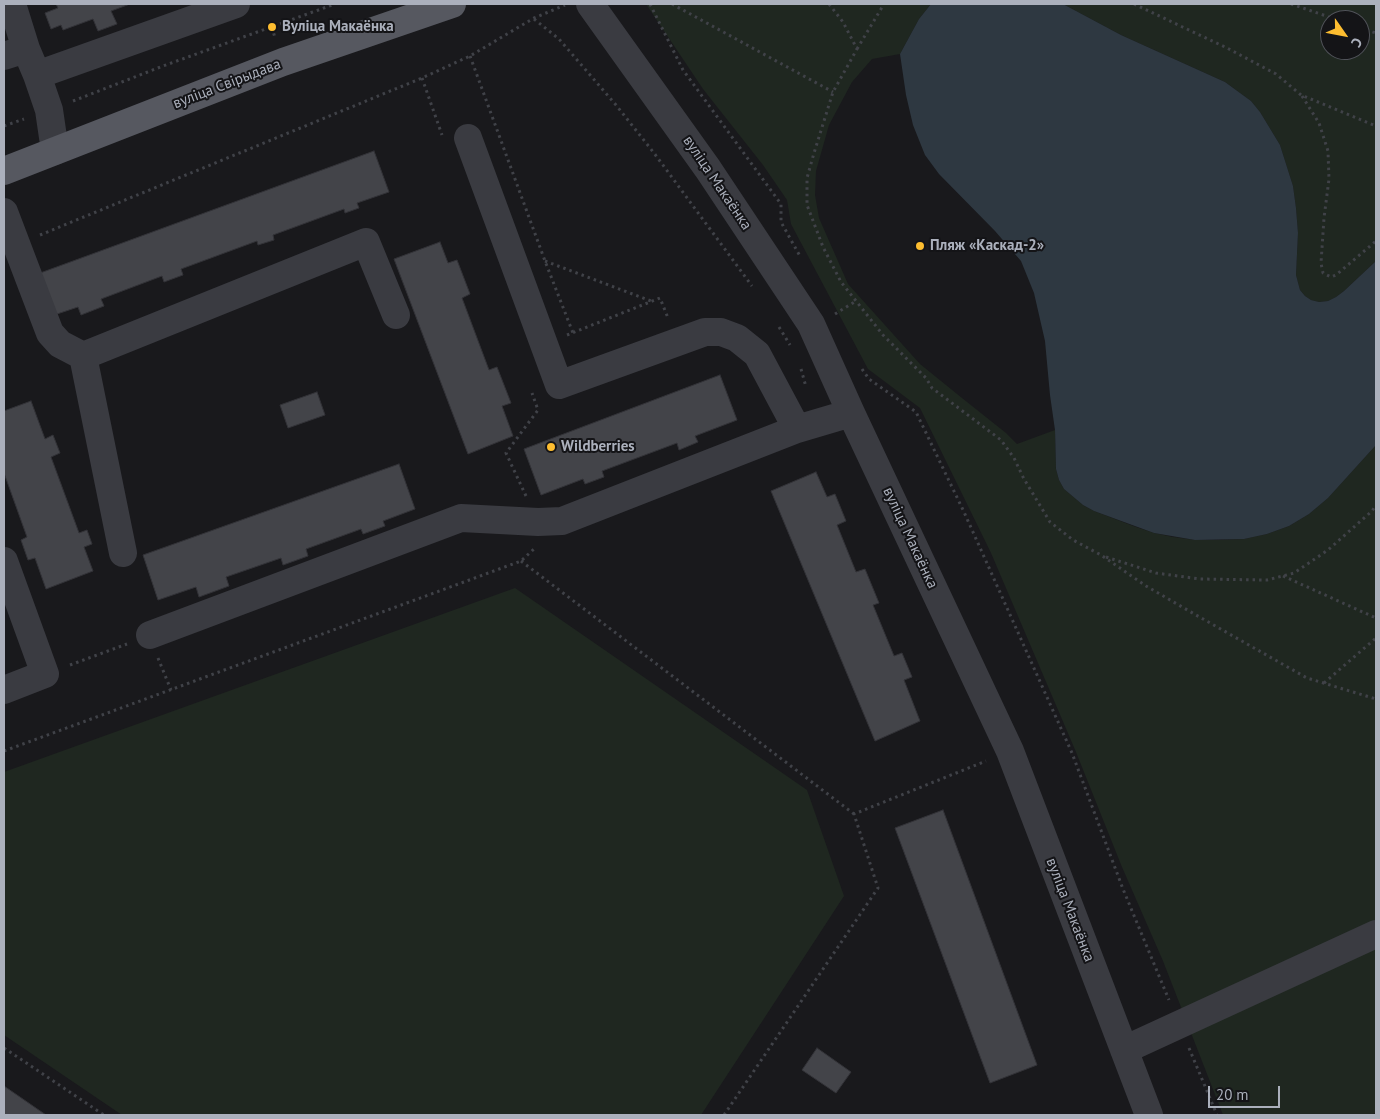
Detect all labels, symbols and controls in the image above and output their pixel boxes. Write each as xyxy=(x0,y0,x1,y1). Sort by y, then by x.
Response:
north arrow xyxy=(1320,10,1370,60)
place label: Вуліца Макаёнка xyxy=(282,18,394,36)
marker: Вуліца Макаёнка xyxy=(266,21,278,33)
text: С xyxy=(1347,34,1366,51)
street label: вуліца Свірыдава xyxy=(171,55,283,113)
street label: вуліца Макаёнка xyxy=(679,132,755,234)
place label: Пляж «Каскад-2» xyxy=(930,237,1044,255)
marker: Пляж «Каскад-2» xyxy=(914,240,926,252)
place label: Wildberries xyxy=(561,438,635,456)
marker: Wildberries xyxy=(545,441,557,453)
street label: вуліца Макаёнка xyxy=(879,484,941,592)
street label: вуліца Макаёнка xyxy=(1042,856,1098,964)
scale bar xyxy=(1210,1076,1282,1108)
text: 20 m xyxy=(1216,1085,1249,1104)

